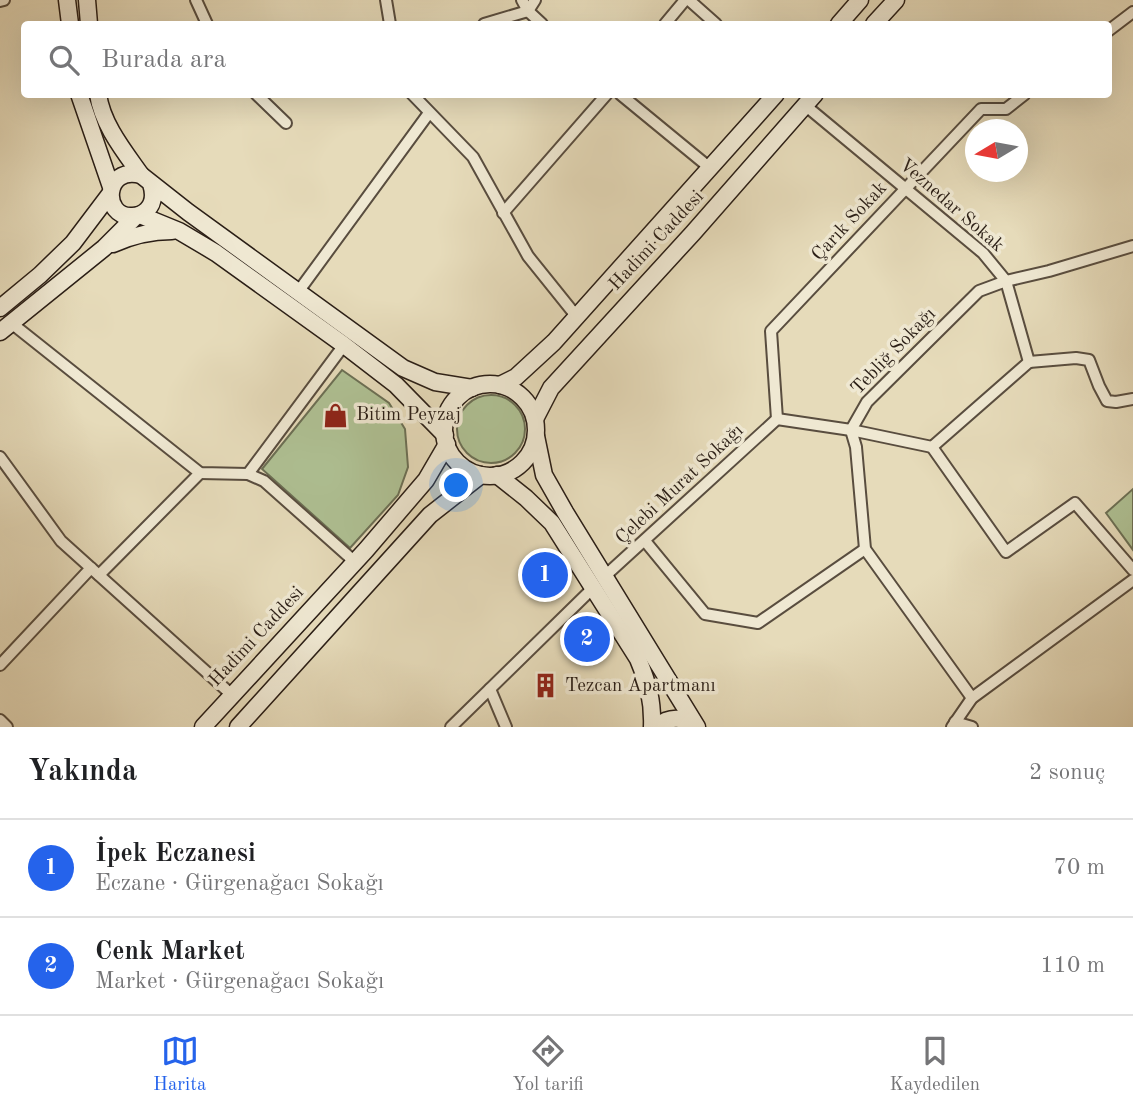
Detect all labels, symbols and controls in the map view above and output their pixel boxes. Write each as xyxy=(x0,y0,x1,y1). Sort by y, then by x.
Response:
search box xyxy=(21,21,1112,98)
icon: search xyxy=(45,41,83,79)
text: Burada ara xyxy=(101,47,226,73)
north arrow xyxy=(965,119,1028,182)
street label: Veznedar Sokak xyxy=(895,156,1007,256)
street label: Çarık Sokak xyxy=(809,179,891,265)
street label: Hadimi Caddesi xyxy=(606,187,708,295)
street label: Tebliğ Sokağı xyxy=(848,305,940,399)
shop icon: Bitim Peyzaj xyxy=(322,401,350,429)
place label: Bitim Peyzaj xyxy=(356,406,461,425)
street label: Çelebi Murat Sokağı xyxy=(613,421,747,549)
your location xyxy=(439,468,473,502)
pin: 1 xyxy=(522,549,568,601)
street label: Hadimi Caddesi xyxy=(206,583,308,691)
pin: 2 xyxy=(564,613,610,665)
building icon: Tezcan Apartmanı xyxy=(531,672,559,700)
place label: Tezcan Apartmanı xyxy=(565,677,716,696)
text: Yakında xyxy=(28,757,137,787)
text: 2 sonuç xyxy=(1029,761,1105,784)
text: İpek Eczanesi xyxy=(95,841,256,867)
text: 1 xyxy=(44,856,58,879)
text: 70 m xyxy=(1054,856,1105,879)
text: Eczane · Gürgenağacı Sokağı xyxy=(95,872,384,895)
text: Cenk Market xyxy=(95,939,245,965)
text: 2 xyxy=(44,954,58,977)
text: 110 m xyxy=(1040,954,1105,977)
text: Market · Gürgenağacı Sokağı xyxy=(95,970,384,993)
tab: Harita xyxy=(153,1032,206,1097)
tab: Yol tarifi xyxy=(512,1032,584,1097)
tab: Kaydedilen xyxy=(890,1032,980,1097)

